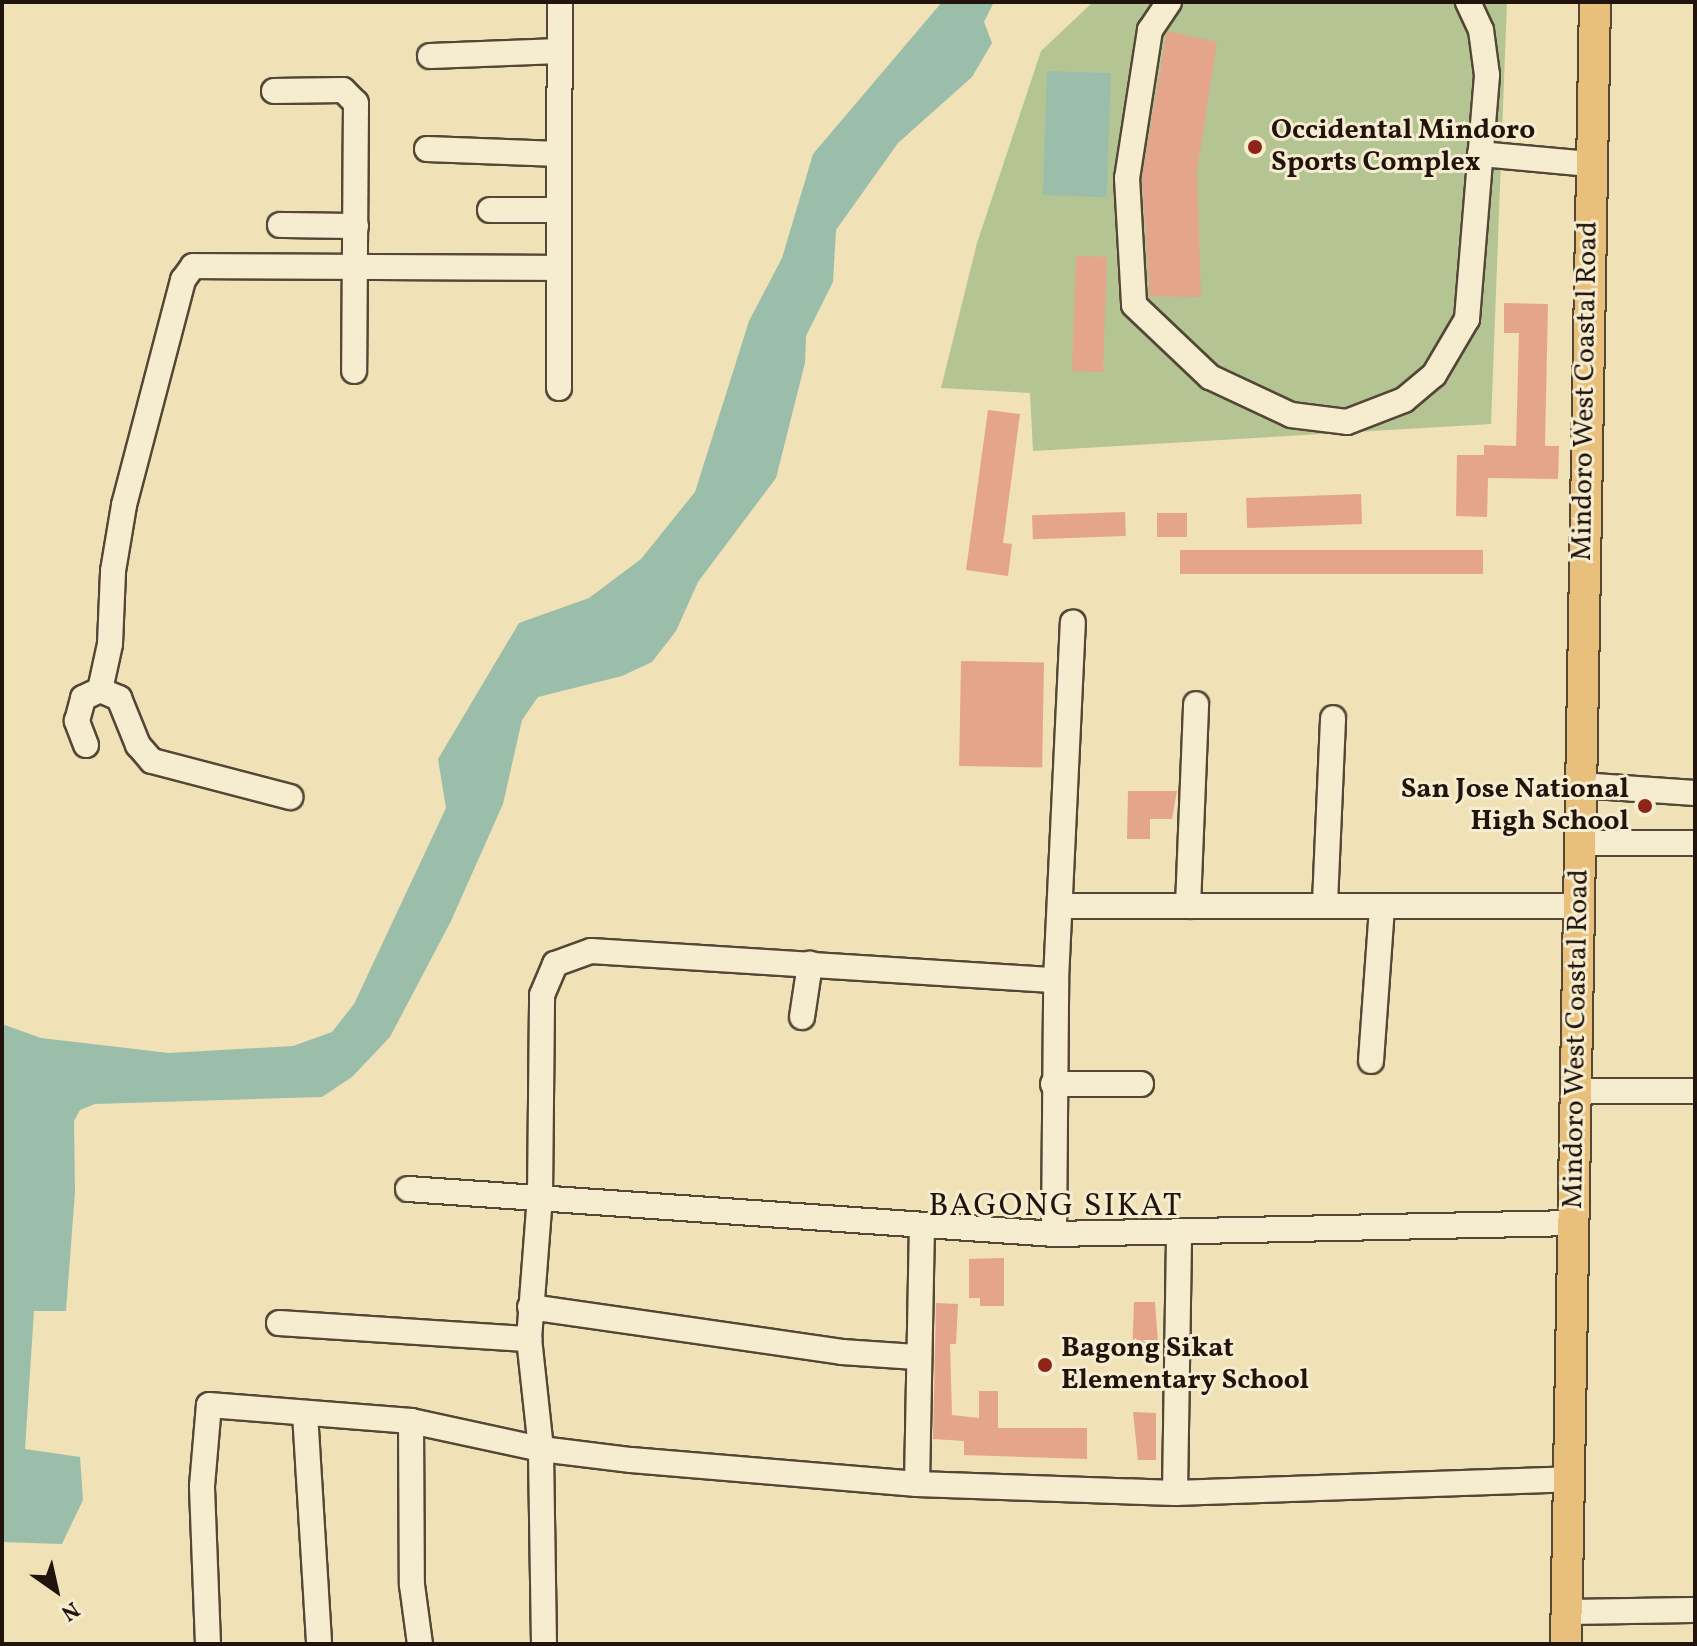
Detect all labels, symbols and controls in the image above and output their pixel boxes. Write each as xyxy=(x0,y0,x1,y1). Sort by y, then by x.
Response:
place label: Occidental Mindoro Sports Complex xyxy=(1271,114,1535,180)
marker: Occidental Mindoro Sports Complex xyxy=(1246,138,1264,156)
street label: Mindoro West Coastal Road xyxy=(1566,220,1606,562)
place label: San Jose National High School xyxy=(1401,773,1629,839)
marker: San Jose National High School xyxy=(1636,797,1654,815)
street label: Mindoro West Coastal Road xyxy=(1557,868,1597,1210)
district label: BAGONG SIKAT xyxy=(929,1188,1183,1226)
place label: Bagong Sikat Elementary School xyxy=(1061,1332,1310,1398)
marker: Bagong Sikat Elementary School xyxy=(1036,1356,1054,1374)
north arrow xyxy=(16,1550,96,1630)
text: N xyxy=(54,1593,85,1628)

